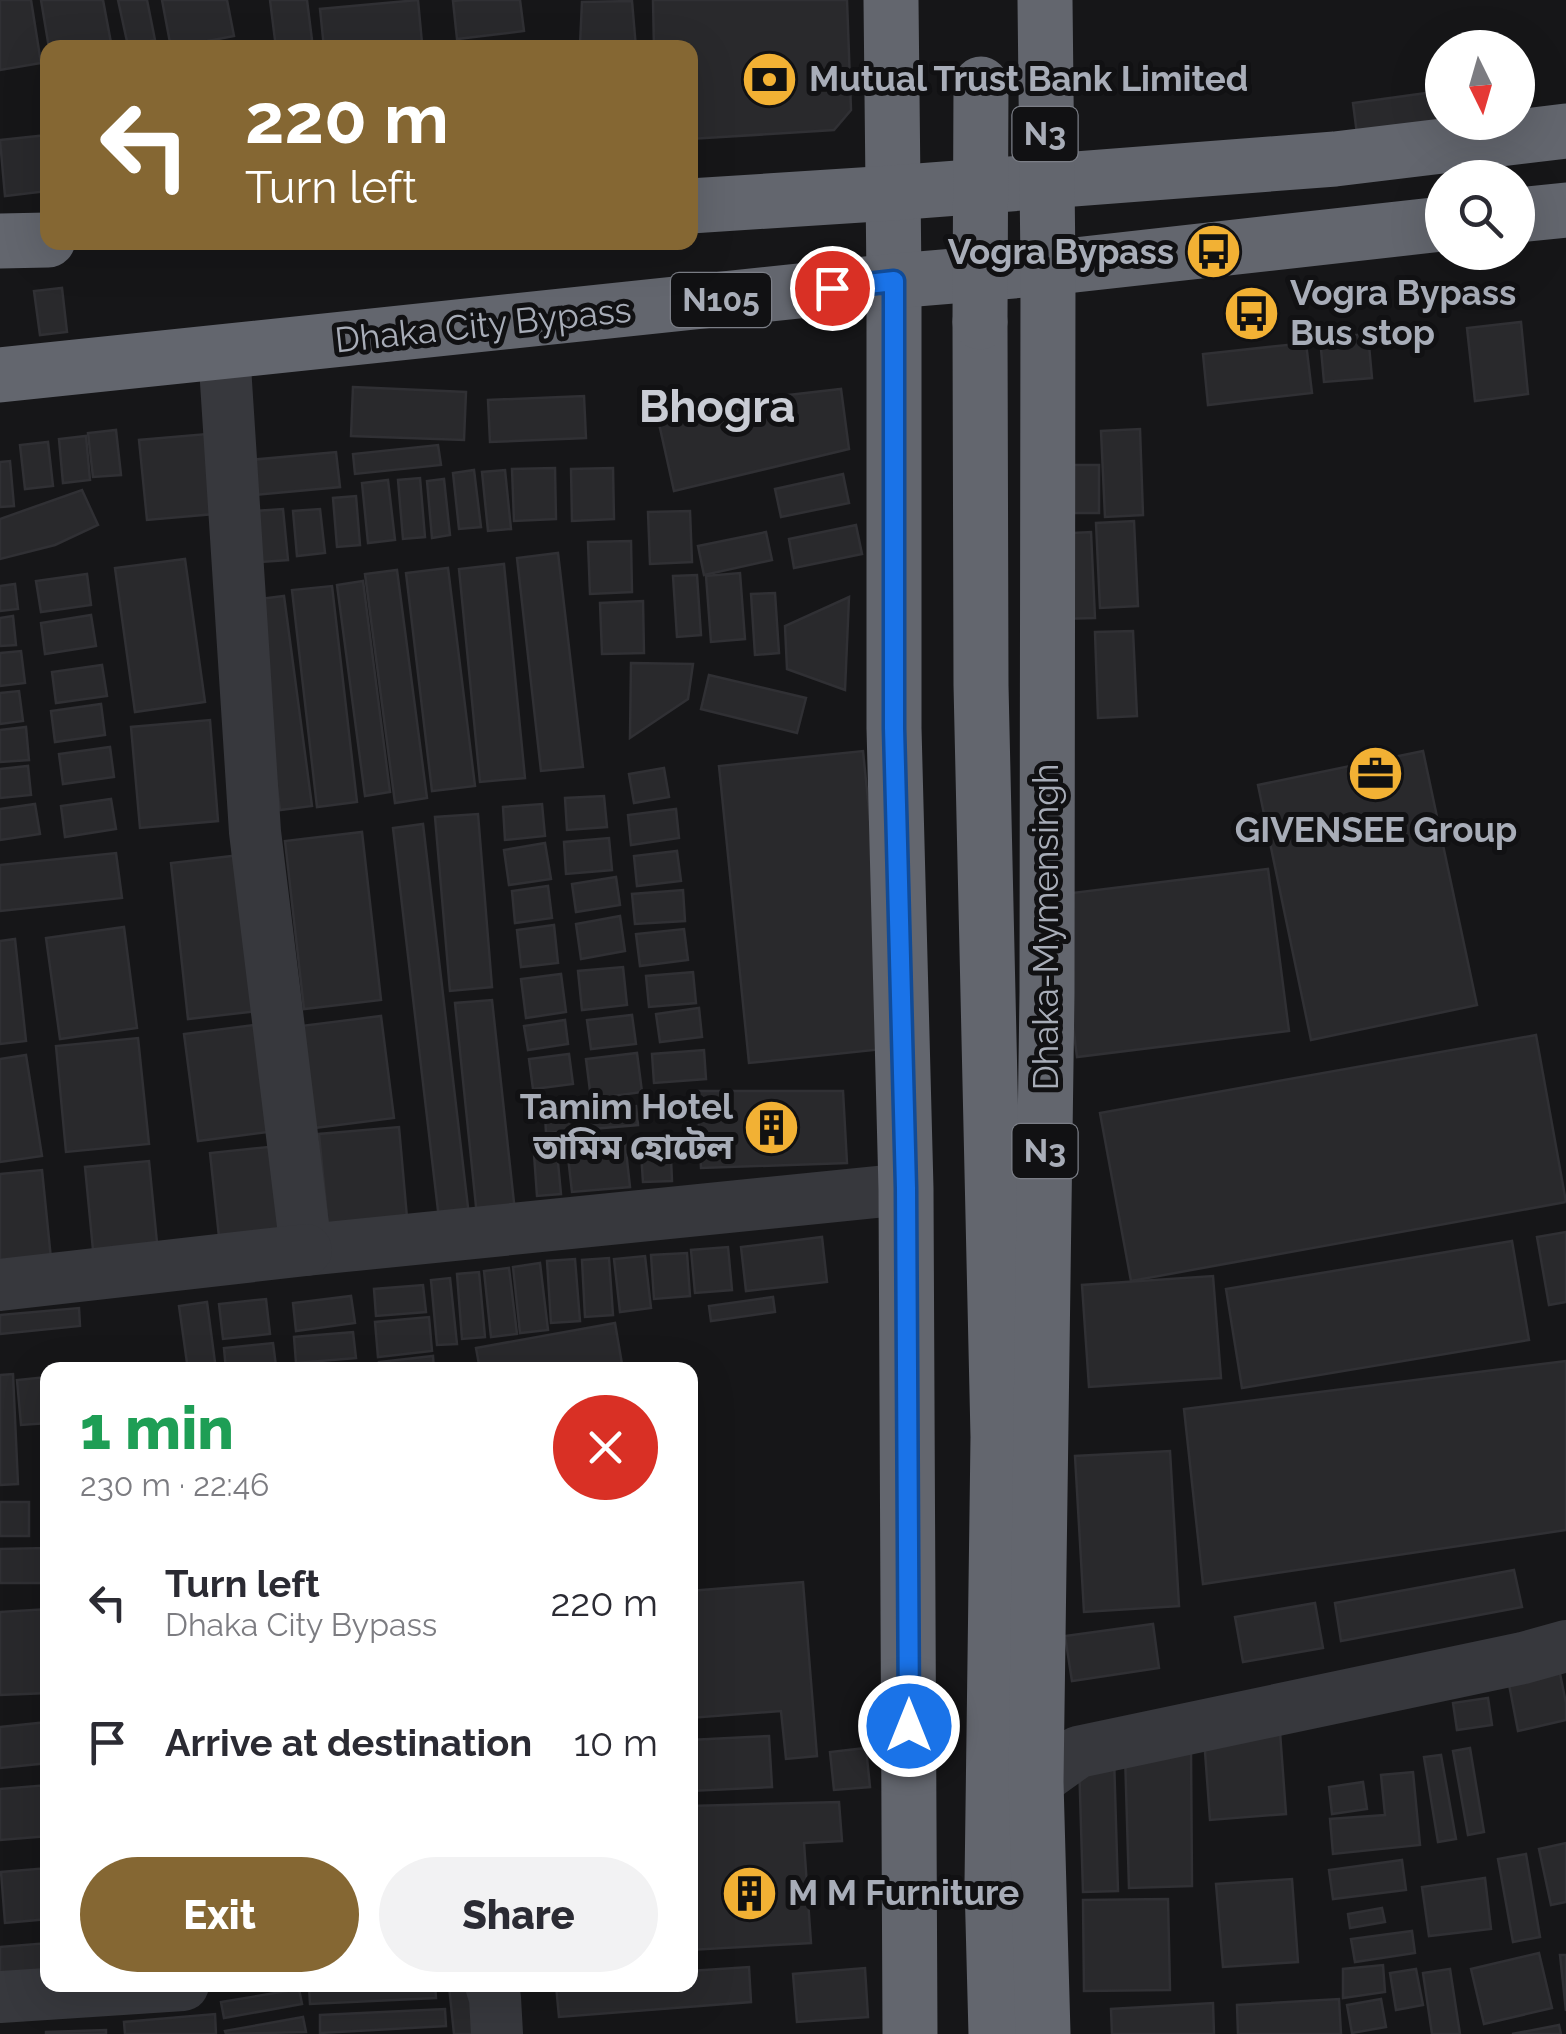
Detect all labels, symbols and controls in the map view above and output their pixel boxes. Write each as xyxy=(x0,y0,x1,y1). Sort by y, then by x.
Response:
north arrow xyxy=(1425,30,1535,140)
map controls xyxy=(1425,30,1535,270)
bank icon: Mutual Trust Bank Limited xyxy=(740,49,800,109)
place label: Mutual Trust Bank Limited xyxy=(809,58,1248,99)
text: 220 m xyxy=(245,77,449,159)
icon: left xyxy=(80,80,210,210)
road number: N3 xyxy=(1012,107,1078,161)
button: search xyxy=(1425,160,1535,270)
text: Turn left xyxy=(245,161,417,214)
bus stop icon: Vogra Bypass xyxy=(1183,222,1243,282)
place label: Vogra Bypass xyxy=(948,231,1174,272)
pin xyxy=(790,246,875,331)
icon: arrive xyxy=(805,261,860,316)
place label: Vogra Bypass Bus stop xyxy=(1290,272,1516,353)
road number: N105 xyxy=(671,273,771,327)
bus stop icon: Vogra Bypass Bus stop xyxy=(1221,283,1281,343)
street label: Dhaka City Bypass xyxy=(333,289,633,360)
district label: Bhogra xyxy=(639,380,795,433)
office icon: GIVENSEE Group xyxy=(1346,744,1406,804)
street label: Dhaka-Mymensingh xyxy=(1025,764,1066,1090)
place label: GIVENSEE Group xyxy=(1235,809,1517,850)
place label: Tamim Hotel তামিম হোটেল xyxy=(520,1086,734,1167)
building icon: Tamim Hotel তামিম হোটেল xyxy=(742,1097,802,1157)
road number: N3 xyxy=(1012,1124,1078,1178)
text: 1 min xyxy=(80,1393,234,1463)
button: close xyxy=(553,1395,658,1500)
text: 230 m · 22:46 xyxy=(80,1466,269,1503)
text: Turn left xyxy=(165,1561,320,1606)
icon: left xyxy=(80,1575,135,1630)
text: 220 m xyxy=(551,1580,658,1625)
text: Dhaka City Bypass xyxy=(165,1606,437,1643)
position arrow xyxy=(857,1674,961,1778)
icon: arrive xyxy=(80,1715,135,1770)
text: Arrive at destination xyxy=(165,1720,532,1765)
text: 10 m xyxy=(574,1720,658,1765)
button: Exit xyxy=(80,1857,359,1972)
button: Share xyxy=(379,1857,658,1972)
building icon: M M Furniture xyxy=(719,1863,779,1923)
place label: M M Furniture xyxy=(788,1872,1019,1913)

